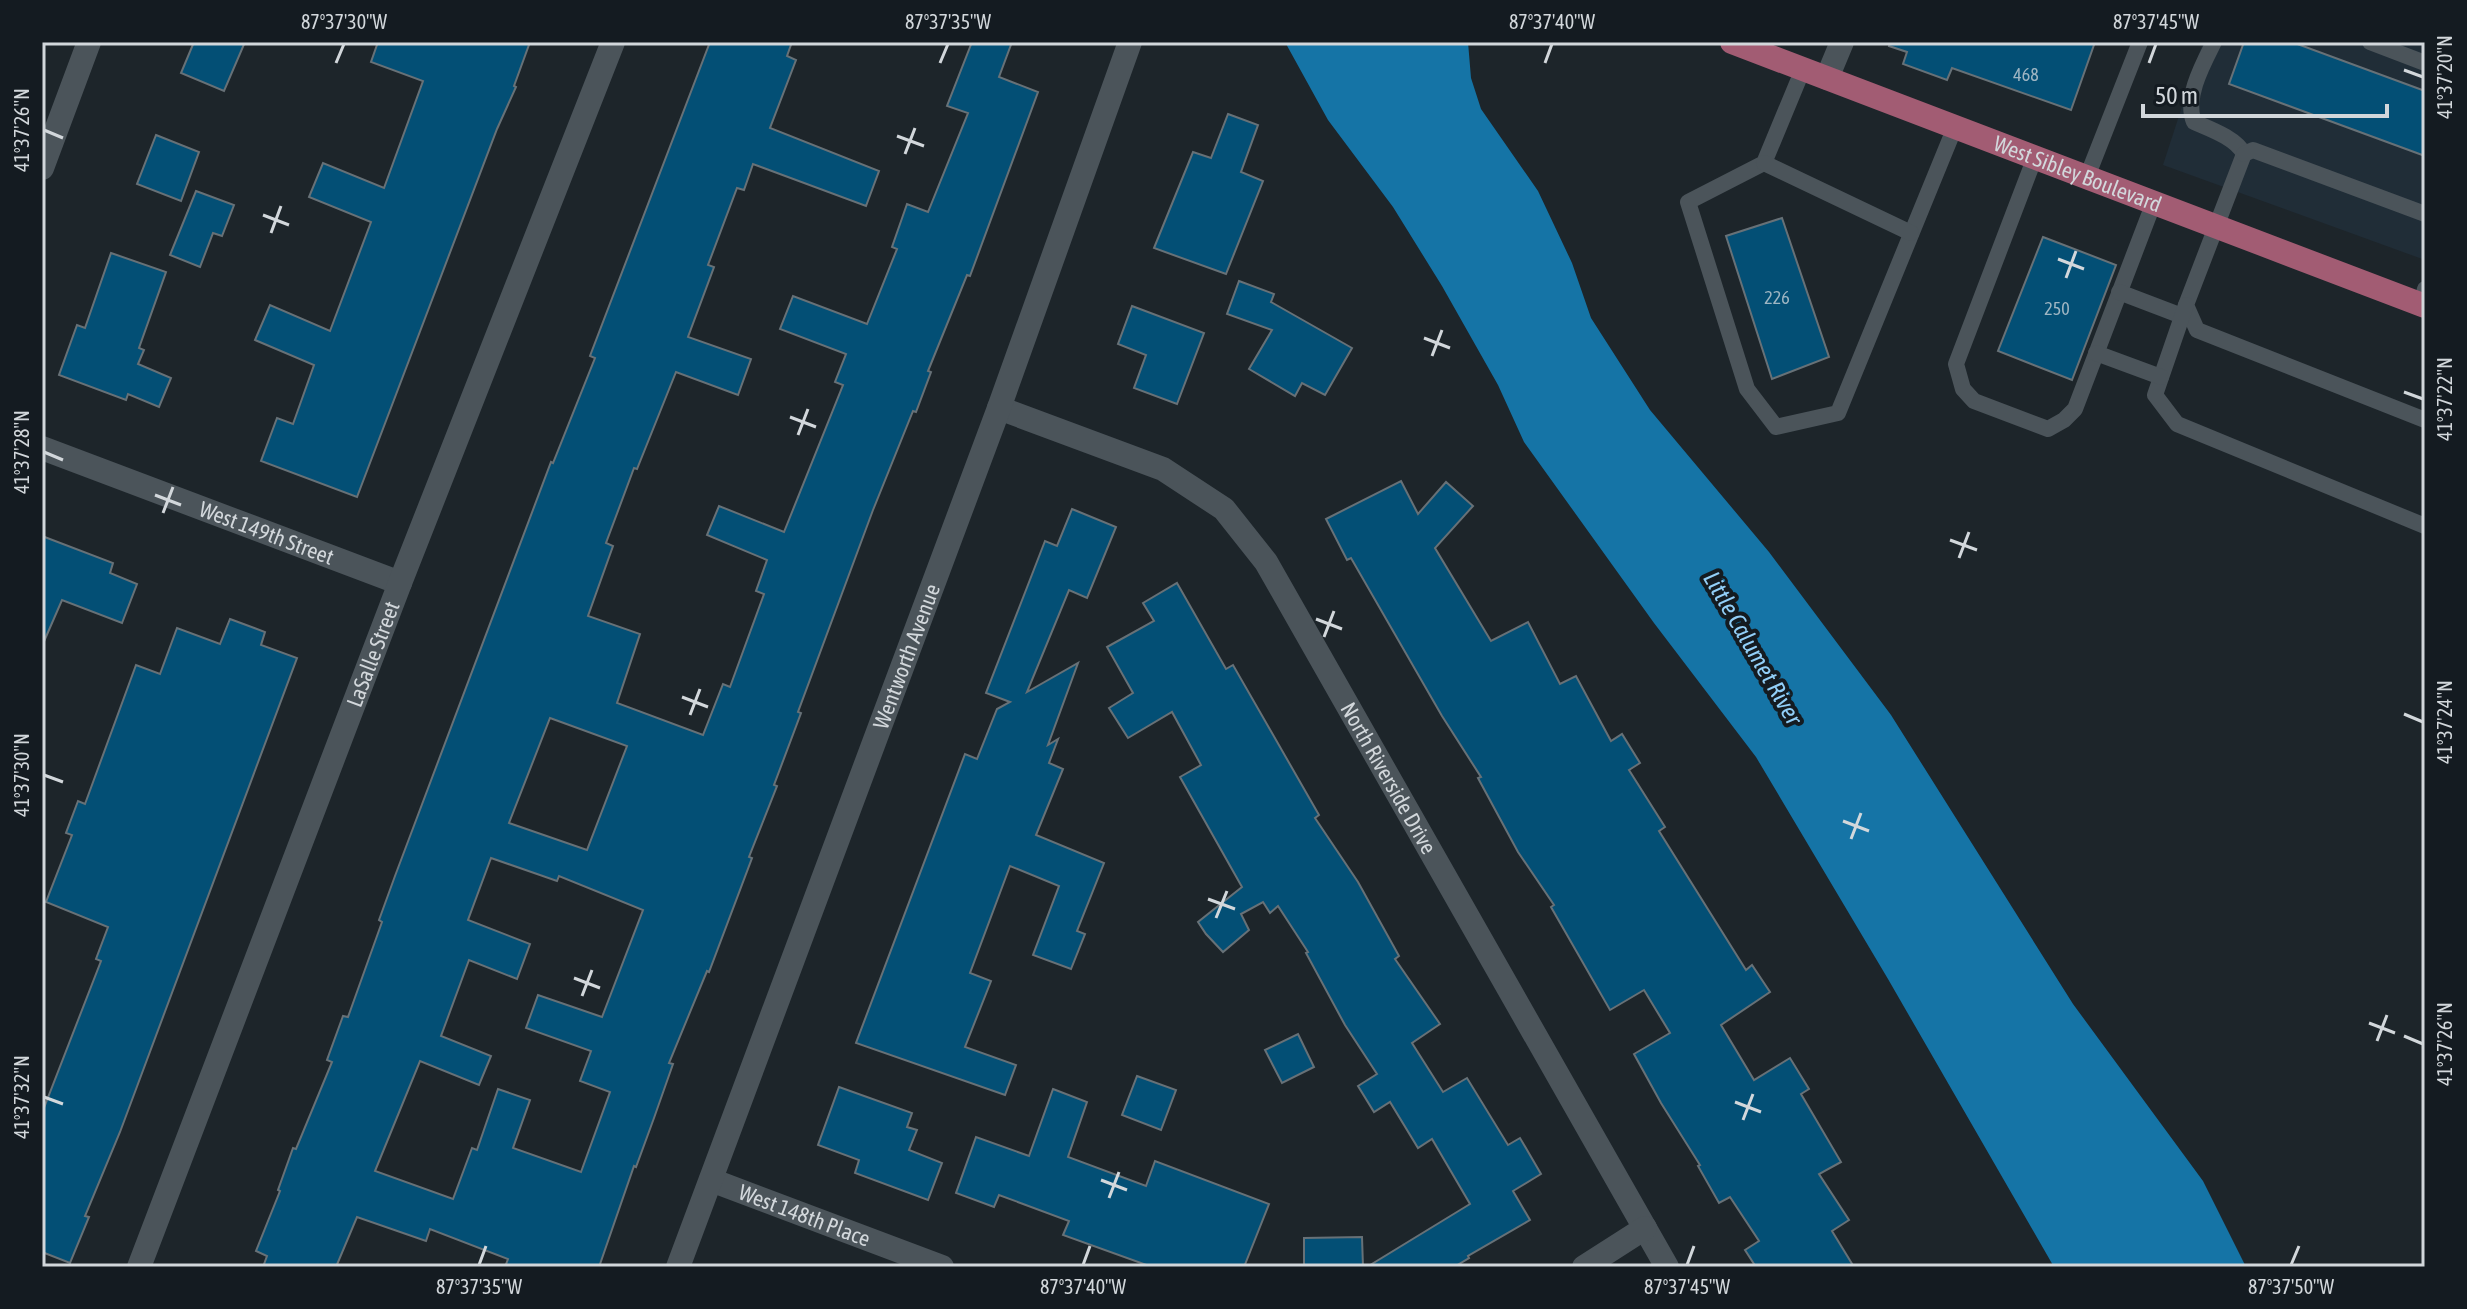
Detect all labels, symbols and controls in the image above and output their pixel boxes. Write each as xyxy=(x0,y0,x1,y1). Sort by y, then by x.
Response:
text: 87°37'30"W xyxy=(301,10,388,33)
text: 87°37'35"W xyxy=(905,10,992,33)
text: 87°37'40"W xyxy=(1509,10,1596,33)
text: 87°37'45"W xyxy=(2113,10,2200,33)
text: 41°37'20"N xyxy=(2433,35,2456,119)
house number: 468 xyxy=(2013,64,2039,85)
scale bar xyxy=(2143,68,2387,118)
text: 50 m xyxy=(2155,82,2198,109)
text: 41°37'26"N xyxy=(10,88,33,172)
street label: West Sibley Boulevard xyxy=(1990,130,2165,217)
house number: 226 xyxy=(1764,287,1790,308)
house number: 250 xyxy=(2044,298,2070,319)
text: 41°37'22"N xyxy=(2433,357,2456,441)
text: 41°37'28"N xyxy=(10,410,33,494)
street label: West 149th Street xyxy=(196,495,338,570)
water label: Little Calumet River xyxy=(1698,567,1808,730)
street label: Wentworth Avenue xyxy=(867,580,945,732)
street label: LaSalle Street xyxy=(341,598,405,711)
text: 41°37'24"N xyxy=(2433,680,2456,764)
street label: North Riverside Drive xyxy=(1335,698,1442,858)
text: 41°37'30"N xyxy=(10,733,33,817)
text: 41°37'26"N xyxy=(2433,1002,2456,1086)
text: 41°37'32"N xyxy=(10,1055,33,1139)
street label: West 148th Place xyxy=(735,1179,874,1252)
text: 87°37'35"W xyxy=(436,1275,523,1298)
text: 87°37'40"W xyxy=(1040,1275,1127,1298)
text: 87°37'45"W xyxy=(1644,1275,1731,1298)
text: 87°37'50"W xyxy=(2248,1275,2335,1298)

